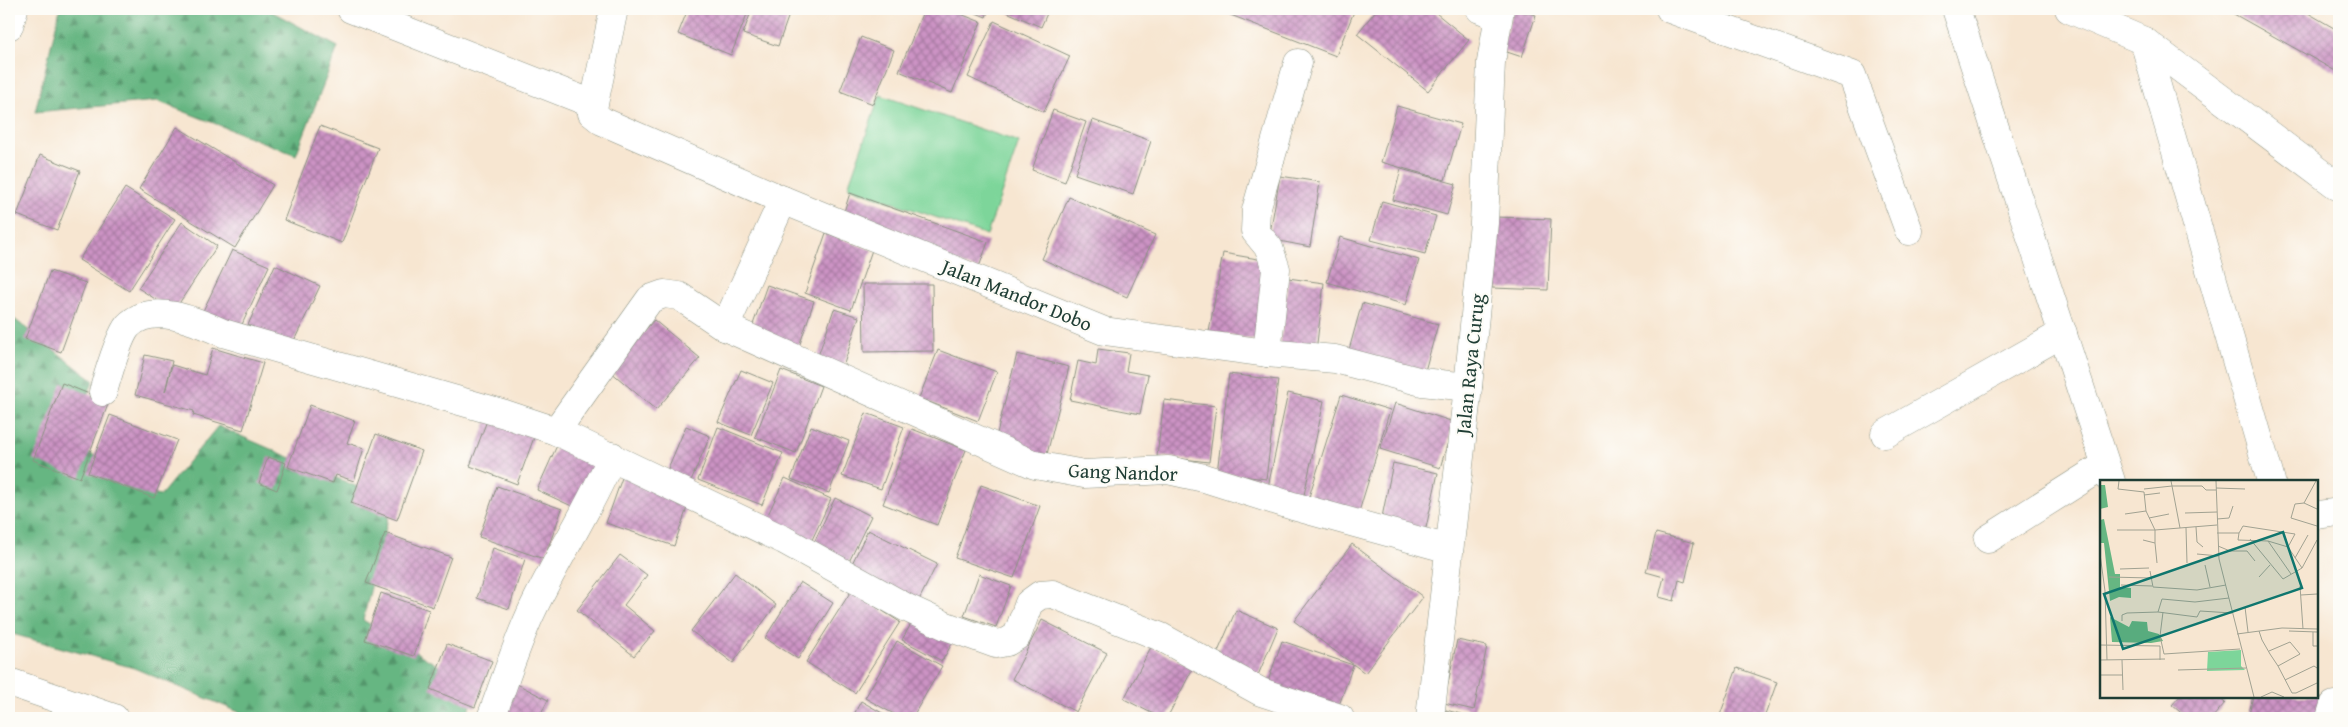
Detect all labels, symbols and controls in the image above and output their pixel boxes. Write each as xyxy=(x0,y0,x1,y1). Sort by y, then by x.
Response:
street label: Jalan Mandor Dobo xyxy=(935,250,1097,338)
street label: Jalan Raya Curug xyxy=(1447,292,1491,439)
street label: Gang Nandor xyxy=(1068,455,1178,488)
inset map xyxy=(2100,480,2318,697)

